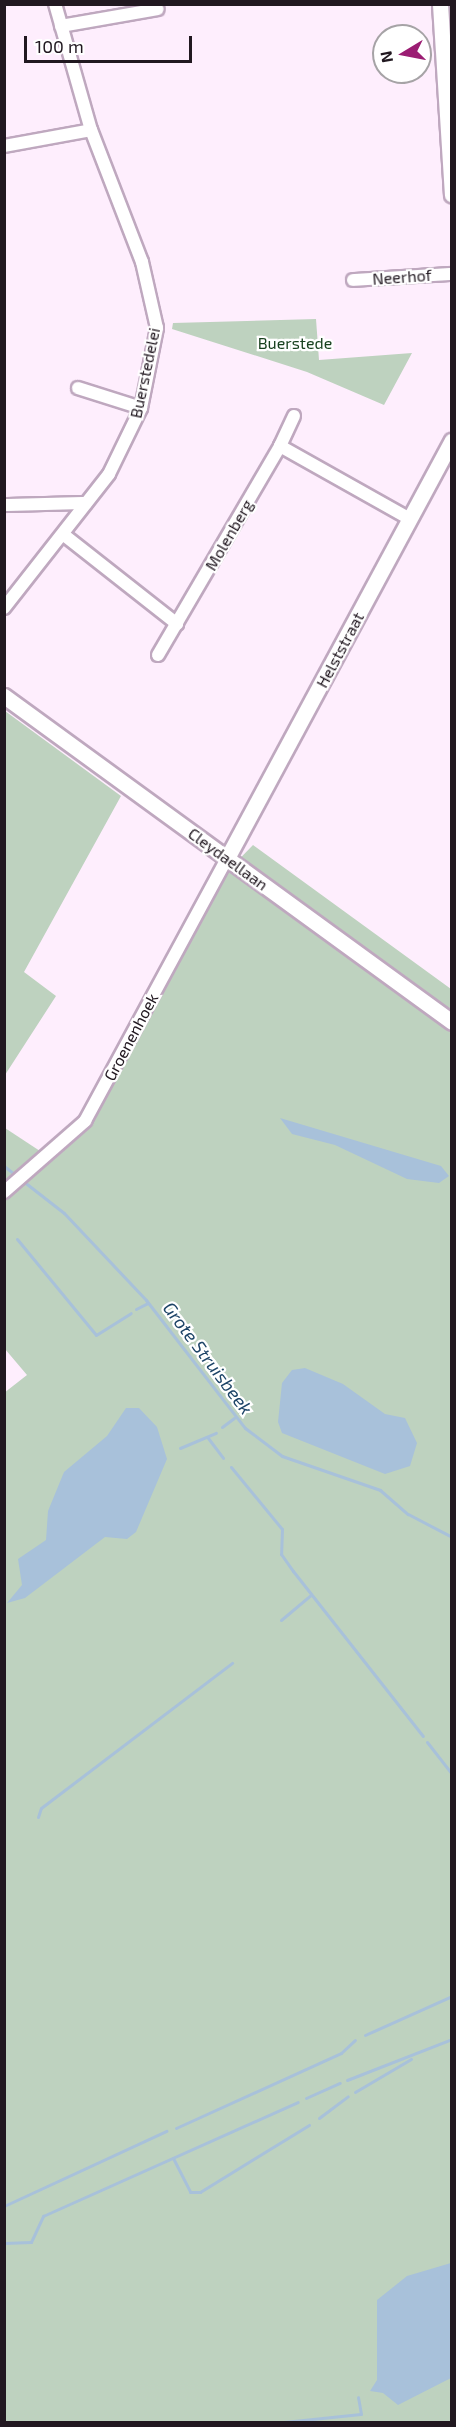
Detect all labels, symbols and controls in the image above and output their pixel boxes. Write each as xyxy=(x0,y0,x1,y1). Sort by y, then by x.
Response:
scale bar xyxy=(27,24,195,62)
north arrow xyxy=(372,24,432,84)
text: 100 m xyxy=(35,35,84,57)
text: N xyxy=(375,50,396,64)
street label: Neerhof xyxy=(372,265,432,289)
street label: Buerstedelei xyxy=(126,326,164,420)
park label: Buerstede xyxy=(258,333,332,353)
street label: Molenberg xyxy=(201,496,257,574)
street label: Helststraat xyxy=(312,609,368,691)
street label: Cleydaellaan xyxy=(184,824,272,894)
street label: Groenenhoek xyxy=(100,990,162,1084)
water label: Grote Struisbeek xyxy=(159,1297,257,1419)

